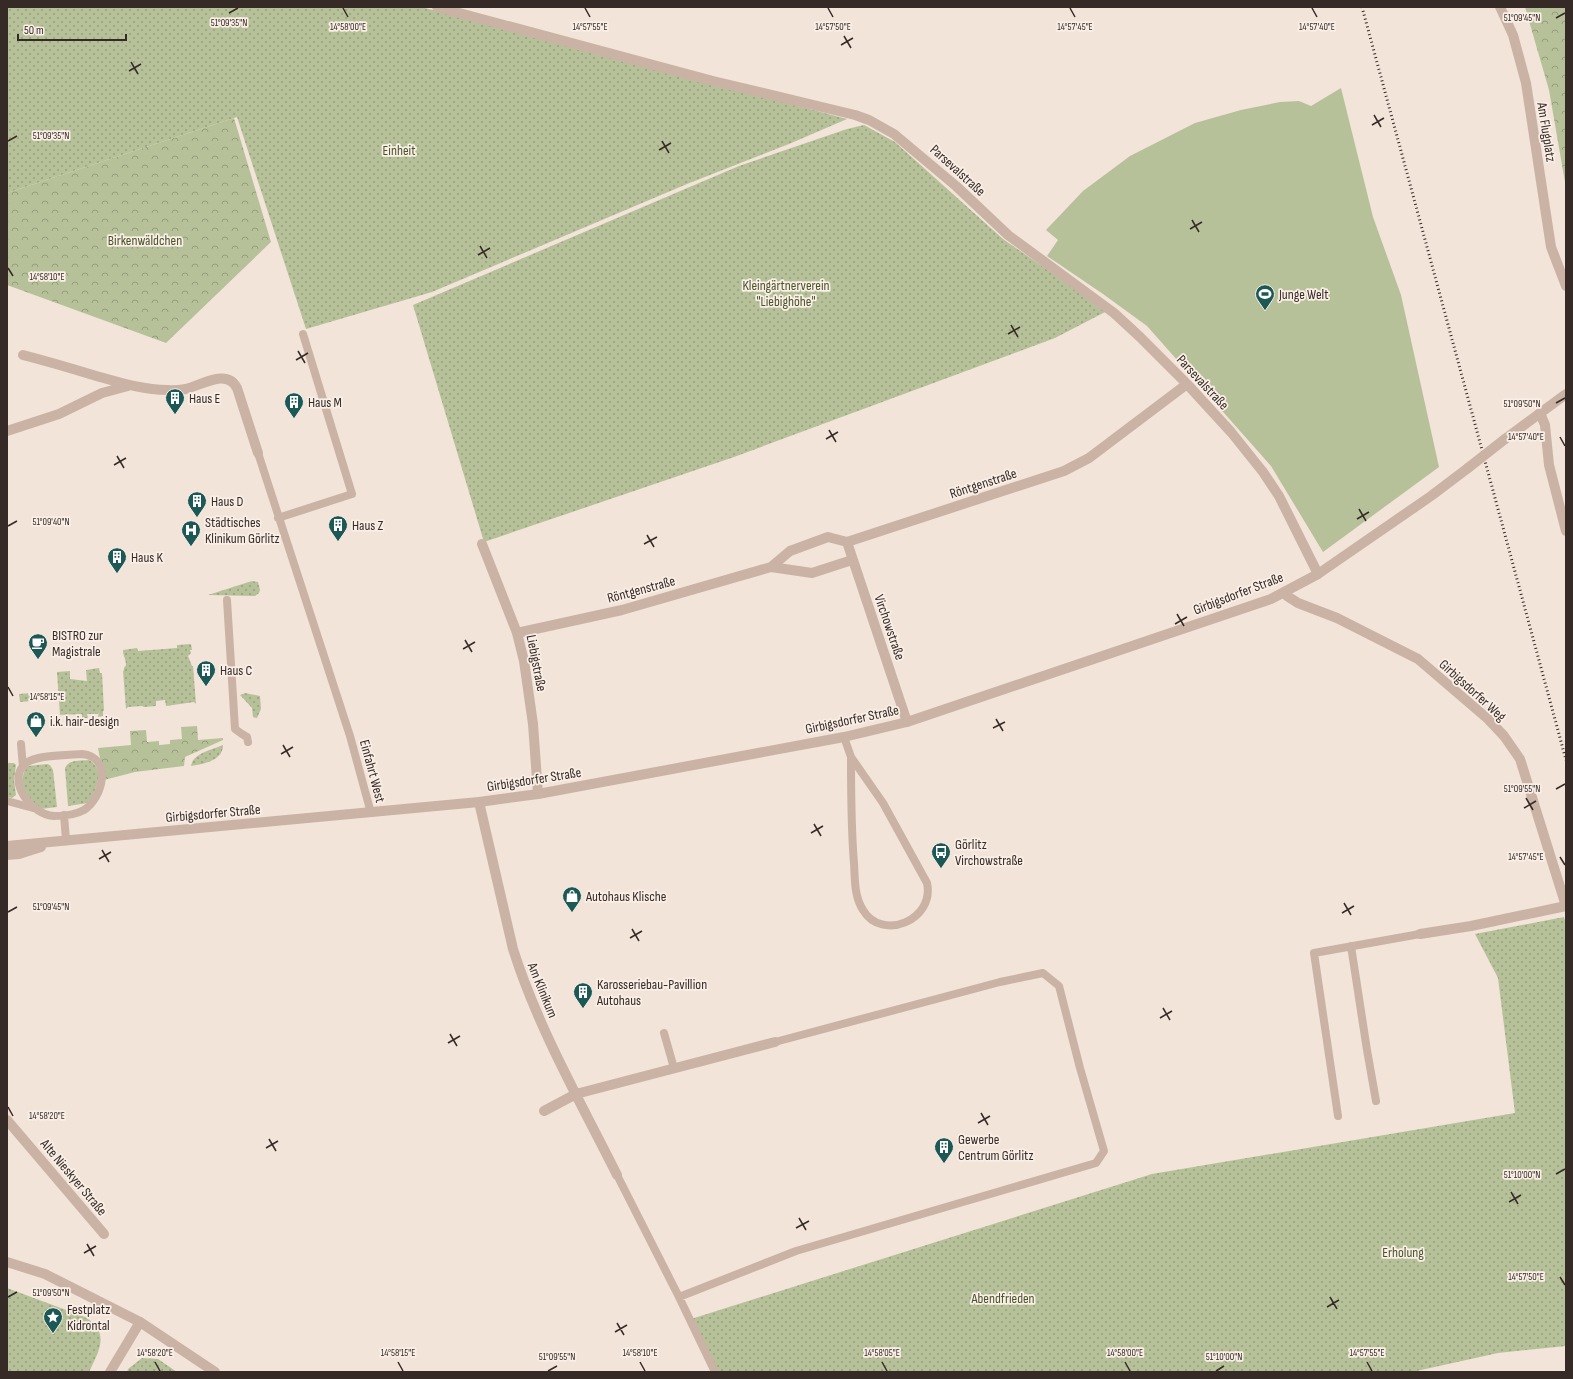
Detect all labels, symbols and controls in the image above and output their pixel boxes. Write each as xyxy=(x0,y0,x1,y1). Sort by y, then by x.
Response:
text: 51°09'45"N xyxy=(1504,12,1540,24)
scale bar xyxy=(18,16,126,42)
text: 51°09'35"N xyxy=(211,17,247,29)
text: 14°58'00"E xyxy=(330,21,366,33)
text: 14°57'55"E xyxy=(572,21,608,33)
text: 14°57'50"E xyxy=(815,21,851,33)
text: 14°57'45"E xyxy=(1057,21,1093,33)
text: 14°57'40"E xyxy=(1299,21,1335,33)
text: 50 m xyxy=(24,23,44,38)
street label: Am Flugplatz xyxy=(1533,100,1560,163)
text: 51°09'35"N xyxy=(33,130,69,142)
street label: Parsevalstraße xyxy=(926,141,989,200)
park label: Einheit xyxy=(383,142,415,159)
park label: Birkenwäldchen xyxy=(108,232,182,249)
text: 14°58'10"E xyxy=(29,271,65,283)
park label: Kleingärtnerverein "Liebighöhe" xyxy=(742,277,830,310)
sports icon: Junge Welt xyxy=(1254,283,1276,311)
place label: Junge Welt xyxy=(1278,286,1328,303)
street label: Parsevalstraße xyxy=(1173,351,1232,413)
building icon: Haus E xyxy=(164,387,186,415)
place label: Haus E xyxy=(189,390,221,407)
building icon: Haus M xyxy=(283,391,305,419)
place label: Haus M xyxy=(308,394,342,411)
text: 51°09'50"N xyxy=(1504,398,1541,410)
text: 14°57'40"E xyxy=(1508,431,1544,443)
street label: Röntgenstraße xyxy=(947,465,1019,502)
building icon: Haus D xyxy=(186,490,208,518)
place label: Haus D xyxy=(211,493,244,510)
place label: Städtisches Klinikum Görlitz xyxy=(205,514,280,547)
building icon: Haus Z xyxy=(327,514,349,542)
text: 51°09'40"N xyxy=(32,516,70,528)
place label: Haus Z xyxy=(352,517,384,534)
hospital icon: Städtisches Klinikum Görlitz xyxy=(180,519,202,547)
building icon: Haus K xyxy=(106,546,128,574)
place label: Haus K xyxy=(131,549,164,566)
street label: Girbigsdorfer Straße xyxy=(1191,568,1286,618)
street label: Röntgenstraße xyxy=(605,572,677,607)
street label: Virchowstraße xyxy=(870,592,909,662)
place label: BISTRO zur Magistrale xyxy=(52,627,103,660)
cafe icon: BISTRO zur Magistrale xyxy=(27,632,49,660)
street label: Liebigstraße xyxy=(523,633,550,693)
street label: Girbigsdorfer Weg xyxy=(1436,656,1510,725)
building icon: Haus C xyxy=(195,659,217,687)
place label: Haus C xyxy=(220,662,253,679)
text: 14°58'15"E xyxy=(30,691,64,703)
street label: Girbigsdorfer Straße xyxy=(804,701,900,738)
shop icon: i.k. hair-design xyxy=(25,710,47,738)
place label: i.k. hair-design xyxy=(50,713,119,730)
street label: Einfahrt West xyxy=(356,738,389,804)
street label: Girbigsdorfer Straße xyxy=(486,764,582,795)
text: 51°09'55"N xyxy=(1504,783,1540,795)
street label: Girbigsdorfer Straße xyxy=(165,801,261,826)
place label: Görlitz Virchowstraße xyxy=(955,836,1023,869)
bus stop icon: Görlitz Virchowstraße xyxy=(930,841,952,869)
text: 14°57'45"E xyxy=(1508,851,1544,863)
shop icon: Autohaus Klische xyxy=(561,885,583,913)
place label: Autohaus Klische xyxy=(585,888,666,905)
text: 51°09'45"N xyxy=(33,901,69,913)
street label: Am Klinikum xyxy=(523,959,561,1020)
place label: Karosseriebau-Pavillion Autohaus xyxy=(596,976,707,1009)
building icon: Karosseriebau-Pavillion Autohaus xyxy=(572,981,594,1009)
text: 14°58'20"E xyxy=(29,1110,65,1122)
place label: Gewerbe Centrum Görlitz xyxy=(958,1131,1033,1164)
street label: Alte Nieskyer Straße xyxy=(36,1135,111,1219)
building icon: Gewerbe Centrum Görlitz xyxy=(933,1136,955,1164)
text: 51°10'00"N xyxy=(1504,1169,1540,1181)
park label: Erholung xyxy=(1382,1244,1424,1261)
text: 14°57'50"E xyxy=(1508,1271,1544,1283)
text: 51°09'50"N xyxy=(33,1287,70,1299)
park label: Abendfrieden xyxy=(970,1290,1035,1307)
place label: Festplatz Kidrontal xyxy=(67,1301,110,1334)
place icon: Festplatz Kidrontal xyxy=(42,1306,64,1334)
text: 14°58'20"E xyxy=(137,1347,173,1359)
text: 14°58'15"E xyxy=(381,1347,415,1359)
text: 14°58'10"E xyxy=(622,1347,658,1359)
text: 14°58'05"E xyxy=(864,1347,900,1359)
text: 14°58'00"E xyxy=(1107,1347,1143,1359)
text: 14°57'55"E xyxy=(1349,1347,1385,1359)
text: 51°09'55"N xyxy=(539,1351,575,1363)
text: 51°10'00"N xyxy=(1206,1351,1242,1363)

